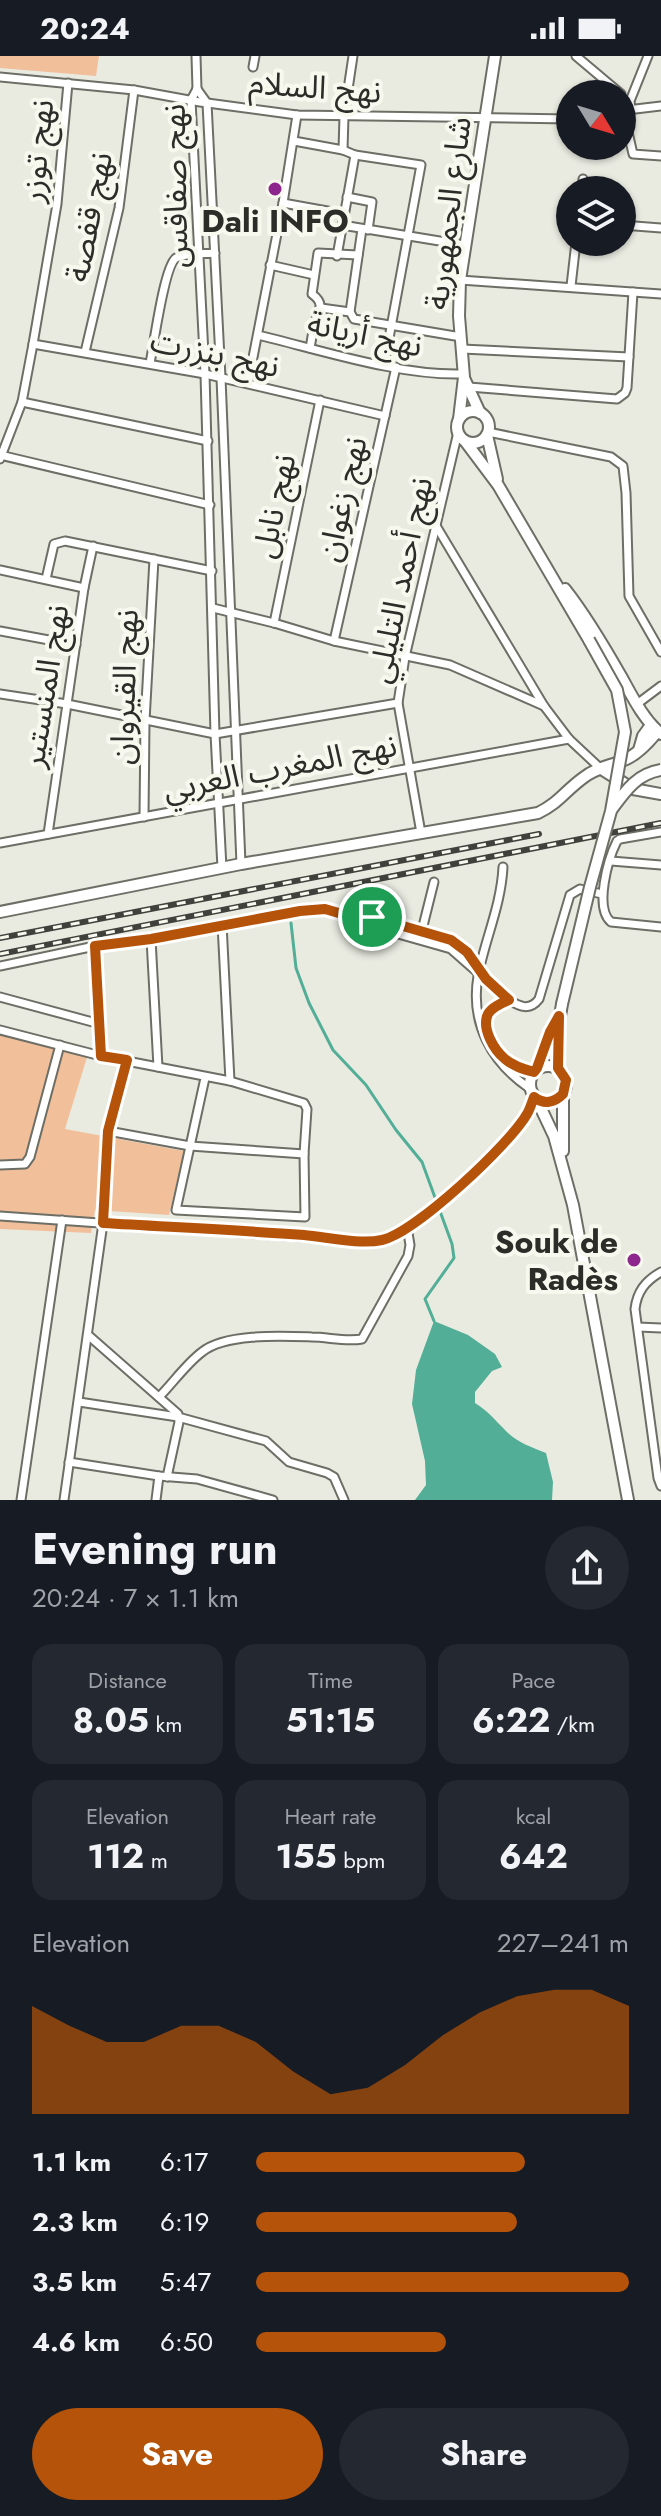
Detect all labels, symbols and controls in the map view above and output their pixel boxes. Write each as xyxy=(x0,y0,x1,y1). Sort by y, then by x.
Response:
text: 20:24 xyxy=(40,7,130,50)
street label: نهج السلام xyxy=(247,59,383,116)
north arrow xyxy=(556,80,636,160)
map controls xyxy=(556,80,636,256)
street label: نهج توزر xyxy=(9,97,66,206)
street label: نهج صفاقس xyxy=(151,104,200,268)
street label: شارع الجمهورية xyxy=(413,114,484,312)
street label: نهج قفصة xyxy=(54,148,125,286)
button: layers xyxy=(556,176,636,256)
marker: Dali INFO xyxy=(266,180,284,198)
place label: Dali INFO xyxy=(201,198,349,244)
street label: نهج أريانة xyxy=(303,299,427,370)
street label: نهج بنزرت xyxy=(146,317,284,390)
street label: نهج زغوان xyxy=(305,432,380,566)
street label: نهج نابل xyxy=(241,450,308,562)
street label: نهج أحمد التليلي xyxy=(356,473,446,687)
street label: نهج المنستير xyxy=(9,601,82,772)
street label: نهج القيروان xyxy=(98,609,151,766)
street label: نهج المغرب العربي xyxy=(159,722,401,814)
pin xyxy=(338,883,406,951)
icon: arrive xyxy=(350,895,394,939)
place label: Souk de Radès xyxy=(495,1219,618,1302)
marker: Souk de Radès xyxy=(625,1251,643,1269)
text: Evening run xyxy=(32,1517,278,1581)
button: share xyxy=(545,1526,629,1610)
text: 20:24 · 7 × 1.1 km xyxy=(32,1579,239,1617)
text: Distance xyxy=(88,1664,167,1696)
text: Time xyxy=(308,1664,353,1696)
text: Pace xyxy=(512,1664,555,1696)
text: 8.05 xyxy=(73,1696,149,1745)
text: 51:15 xyxy=(286,1696,375,1745)
text: 6:22 xyxy=(472,1696,550,1745)
text: km xyxy=(149,1708,182,1740)
text: /km xyxy=(550,1708,595,1740)
text: Elevation xyxy=(86,1800,169,1832)
text: Heart rate xyxy=(285,1800,376,1832)
text: kcal xyxy=(516,1800,551,1832)
text: 112 xyxy=(87,1832,144,1881)
text: 155 xyxy=(275,1832,337,1881)
text: 642 xyxy=(499,1832,568,1881)
text: m xyxy=(144,1844,168,1876)
text: bpm xyxy=(337,1844,386,1876)
text: Elevation xyxy=(32,1924,130,1962)
text: 227–241 m xyxy=(497,1924,629,1962)
text: 1.1 km xyxy=(32,2143,111,2181)
text: 6:17 xyxy=(160,2143,208,2181)
text: 2.3 km xyxy=(32,2203,118,2241)
text: 6:19 xyxy=(160,2203,209,2241)
text: 3.5 km xyxy=(32,2263,117,2301)
text: 5:47 xyxy=(160,2263,211,2301)
text: 4.6 km xyxy=(32,2323,120,2361)
text: 6:50 xyxy=(160,2323,213,2361)
button: Save xyxy=(32,2408,323,2500)
button: Share xyxy=(339,2408,629,2500)

